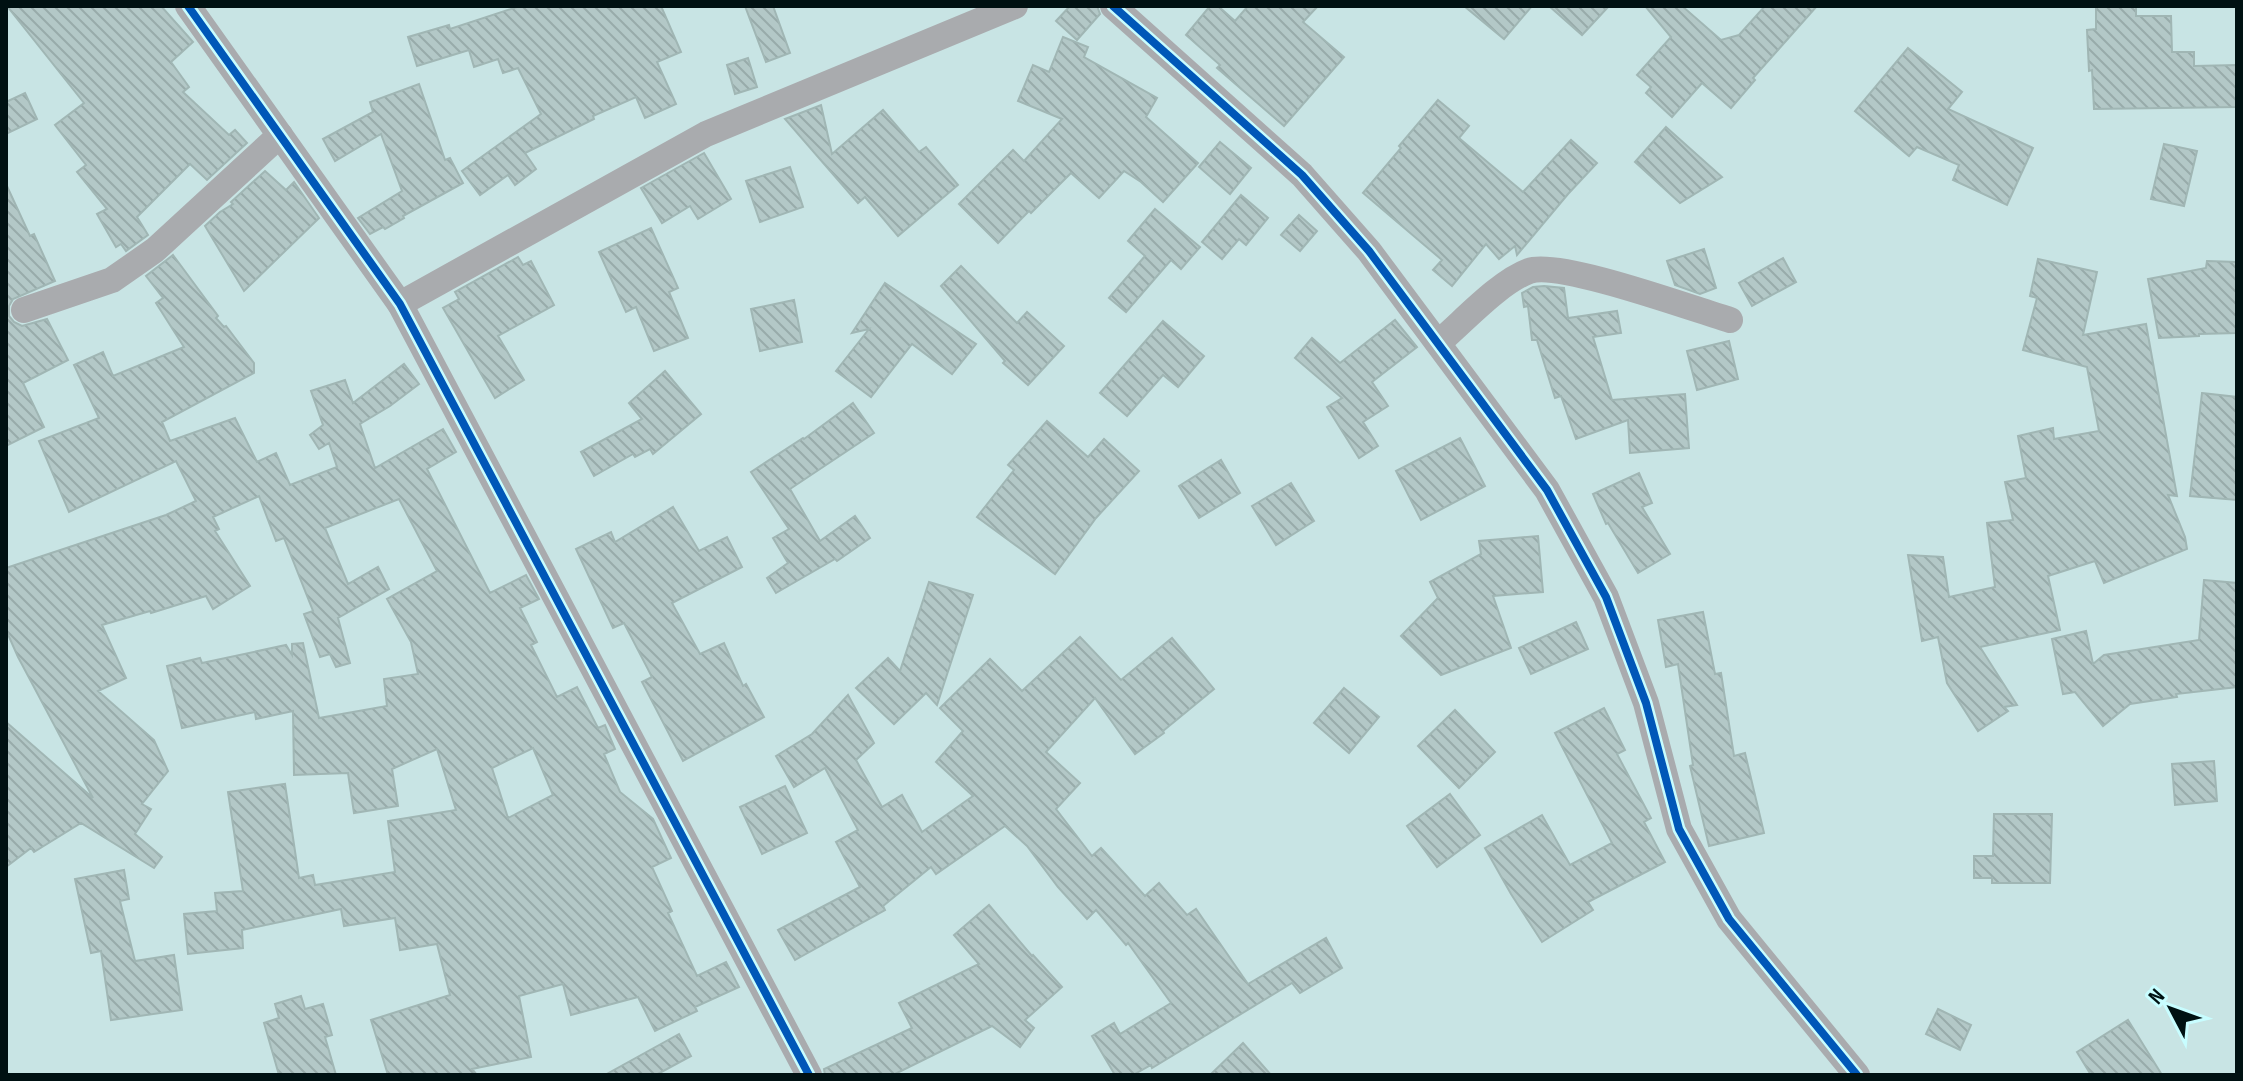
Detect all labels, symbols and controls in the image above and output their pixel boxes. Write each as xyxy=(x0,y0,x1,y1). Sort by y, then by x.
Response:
north arrow xyxy=(2131,969,2211,1049)
text: N xyxy=(2143,984,2171,1010)

